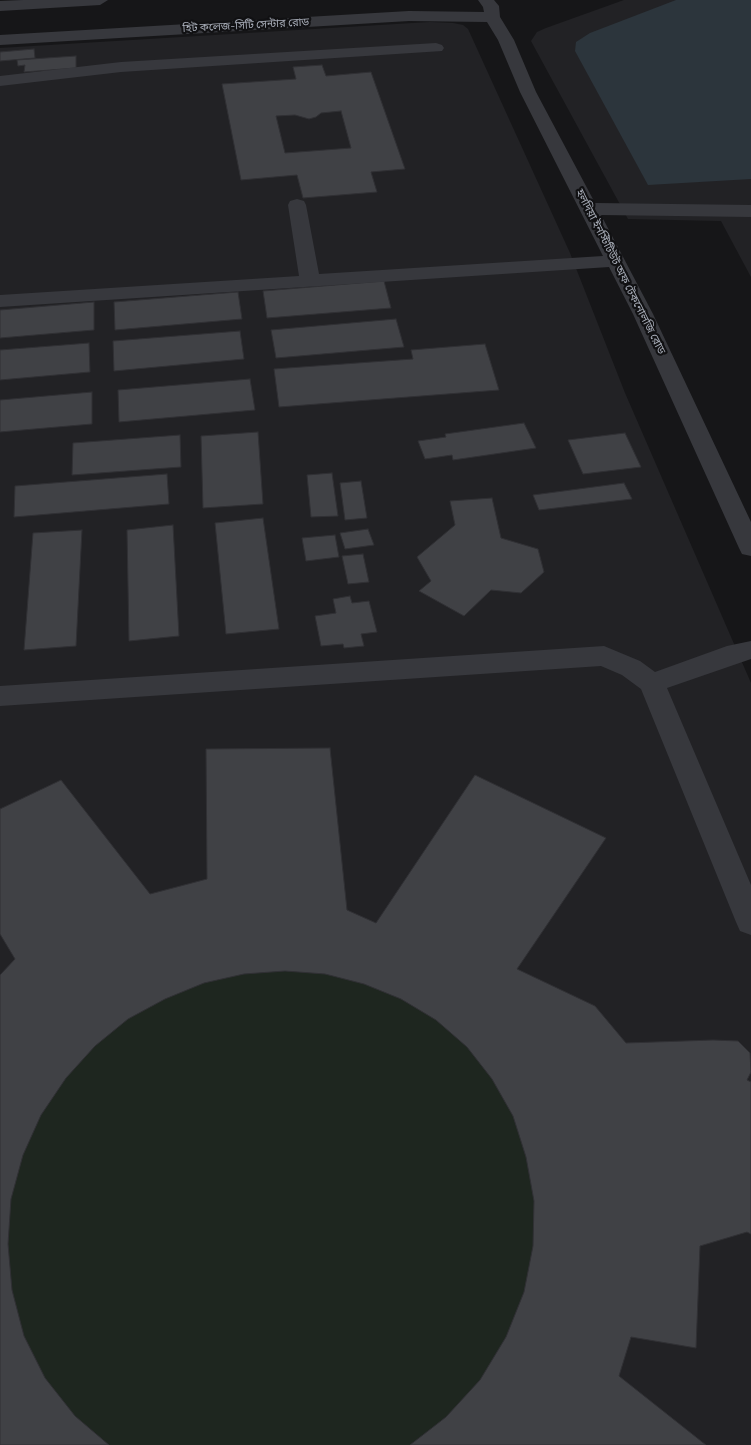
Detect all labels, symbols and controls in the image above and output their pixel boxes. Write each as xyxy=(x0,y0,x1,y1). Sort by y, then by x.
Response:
street label: হিট কলেজ-সিটি সেন্টার রোড xyxy=(182,16,310,36)
street label: হলদিয়া ইনস্টিটিউট অফ টেকনোলজি রোড xyxy=(572,187,668,357)

